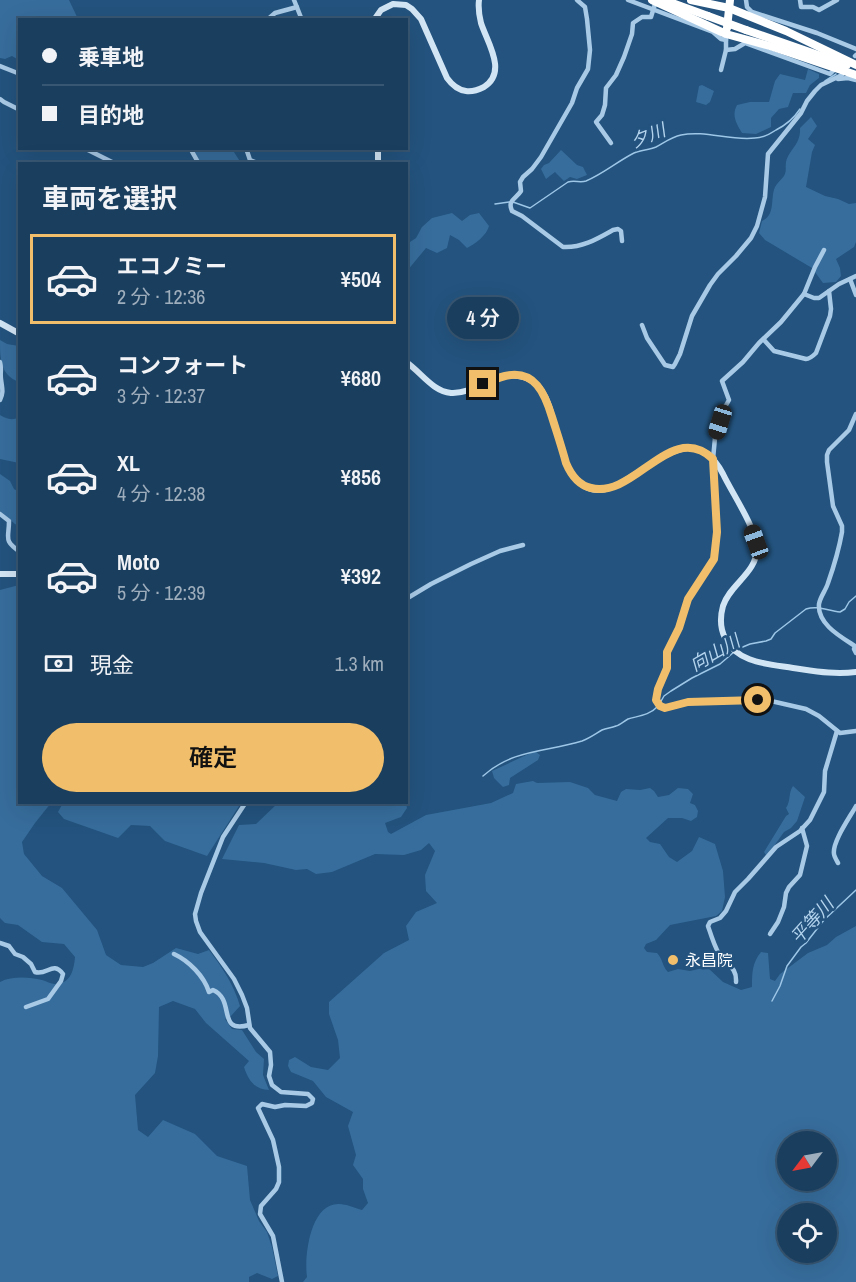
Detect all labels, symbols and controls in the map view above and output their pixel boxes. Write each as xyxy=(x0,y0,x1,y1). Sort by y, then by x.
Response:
text: 乗車地 xyxy=(78,42,144,72)
text: 目的地 xyxy=(78,100,144,130)
water label: 夕川 xyxy=(626,116,671,154)
text: 車両を選択 xyxy=(42,180,177,216)
text: エコノミー xyxy=(117,251,227,281)
icon: car xyxy=(45,252,99,306)
text: ¥504 xyxy=(341,264,381,294)
text: 2 分 · 12:36 xyxy=(117,283,205,310)
callout: 4 分 xyxy=(447,297,519,339)
text: 4 分 xyxy=(466,304,500,331)
text: コンフォート xyxy=(117,350,248,380)
icon: car xyxy=(45,351,99,405)
text: ¥680 xyxy=(341,363,381,393)
route end xyxy=(469,370,496,397)
text: 3 分 · 12:37 xyxy=(117,382,205,409)
car xyxy=(706,402,734,442)
text: XL xyxy=(117,448,140,478)
icon: car xyxy=(45,450,99,504)
text: ¥856 xyxy=(341,462,381,492)
text: 4 分 · 12:38 xyxy=(117,480,205,507)
car xyxy=(741,522,771,562)
text: Moto xyxy=(117,547,160,577)
icon: car xyxy=(45,549,99,603)
text: ¥392 xyxy=(341,561,381,591)
text: 5 分 · 12:39 xyxy=(117,579,205,606)
water label: 向山川 xyxy=(685,627,746,677)
icon: cash xyxy=(42,647,75,680)
text: 現金 xyxy=(90,650,134,680)
text: 1.3 km xyxy=(335,650,384,677)
route start xyxy=(744,686,771,713)
button: 確定 xyxy=(42,723,384,792)
water label: 平等川 xyxy=(784,891,840,949)
place label: 永昌院 xyxy=(685,949,733,971)
marker: 永昌院 xyxy=(666,953,680,967)
north arrow xyxy=(777,1131,837,1191)
map controls xyxy=(777,1131,837,1263)
button: locate xyxy=(777,1203,837,1263)

